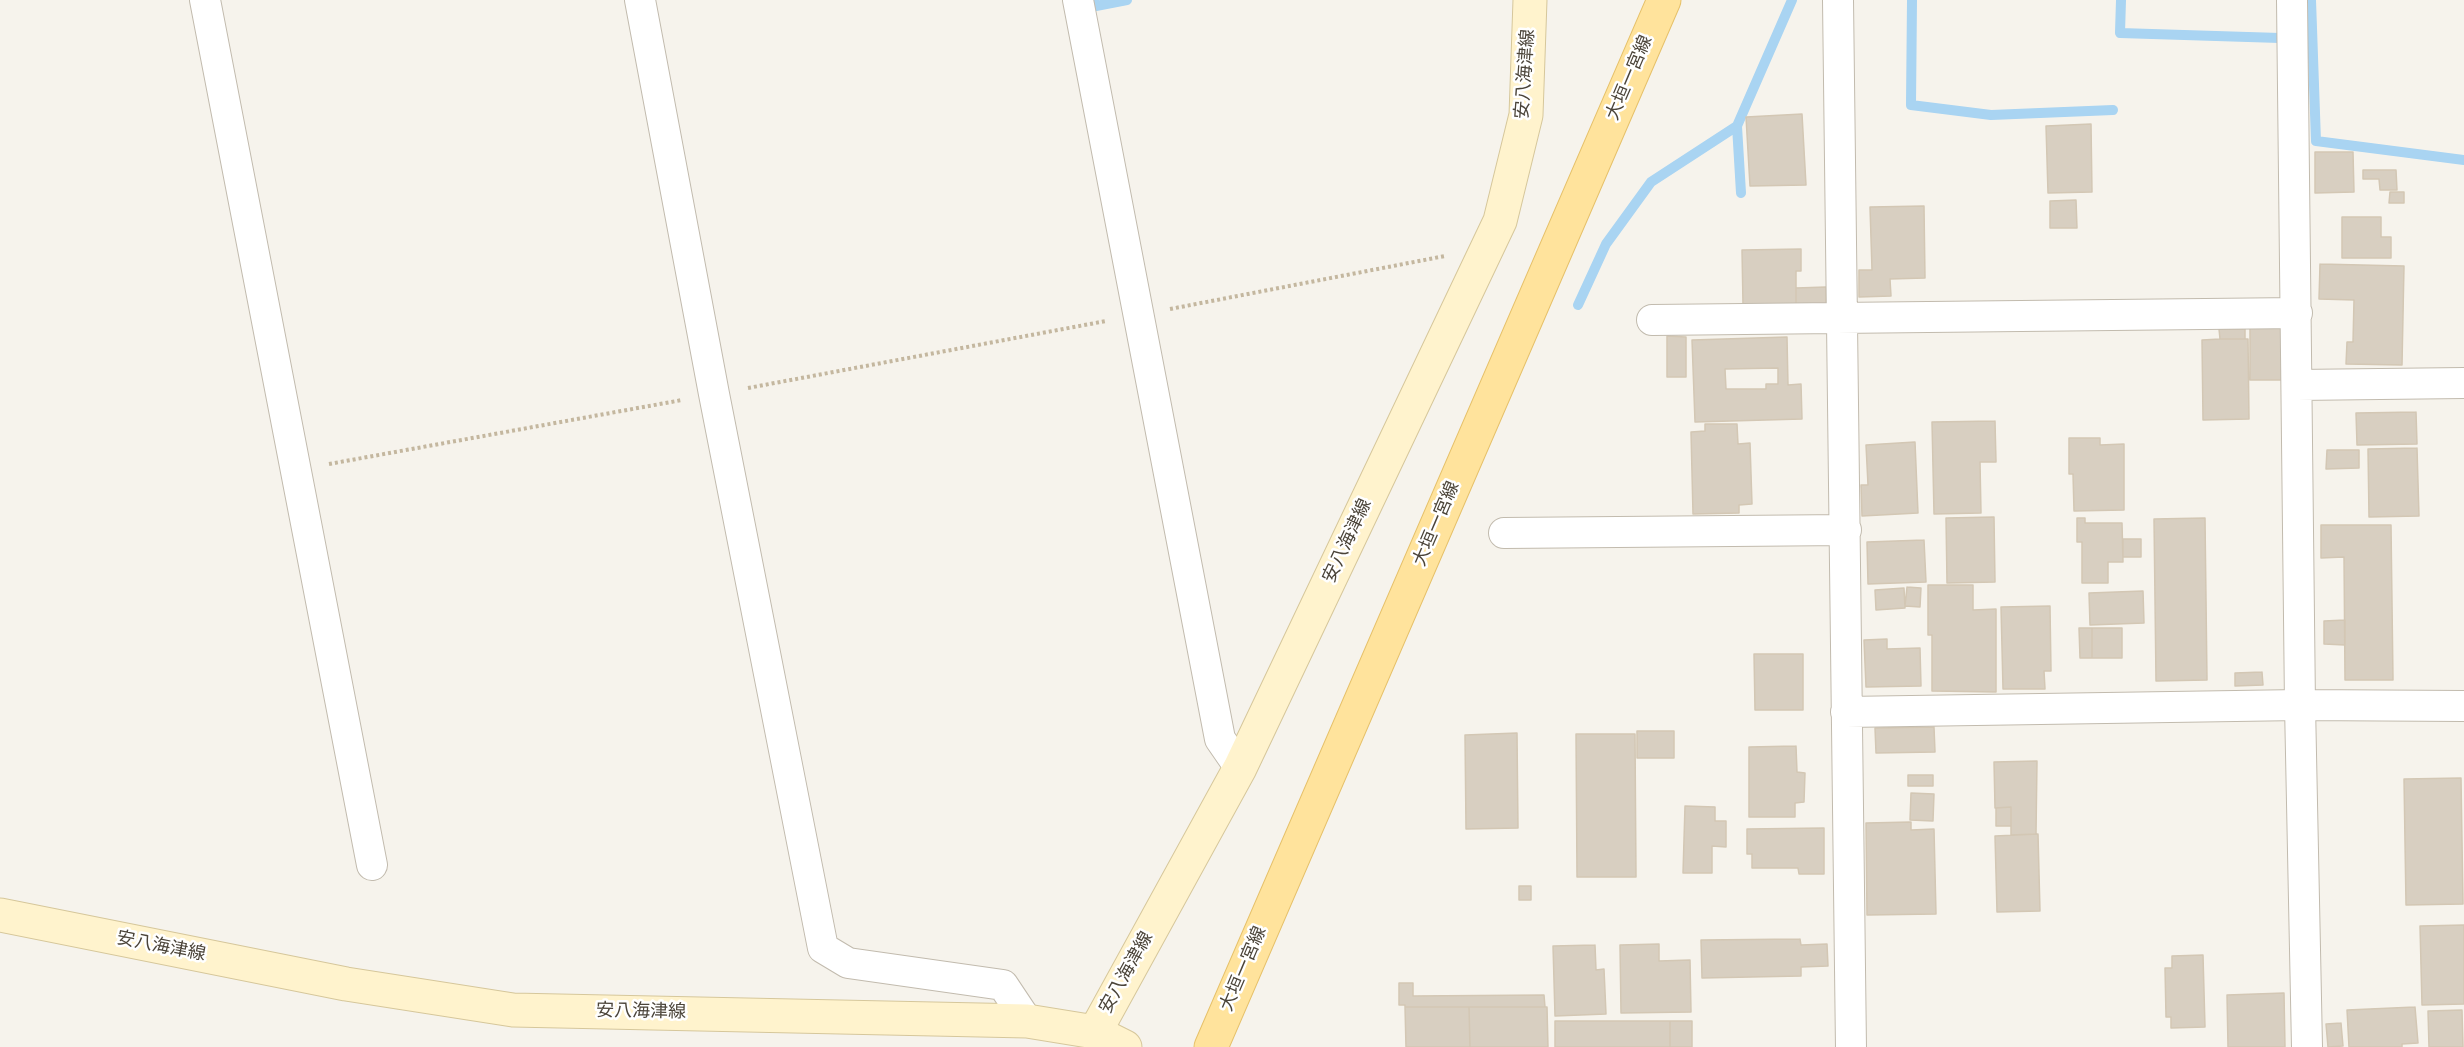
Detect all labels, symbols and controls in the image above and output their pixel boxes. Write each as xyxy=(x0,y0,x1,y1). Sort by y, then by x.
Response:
street label: 安八海津線 xyxy=(1512,28,1540,120)
street label: 大垣一宮線 xyxy=(1602,32,1658,124)
street label: 大垣一宮線 xyxy=(1409,478,1465,570)
street label: 安八海津線 xyxy=(1319,496,1377,586)
street label: 大垣一宮線 xyxy=(1216,923,1272,1015)
street label: 安八海津線 xyxy=(115,928,207,966)
street label: 安八海津線 xyxy=(1096,928,1158,1018)
street label: 安八海津線 xyxy=(596,1000,686,1024)

